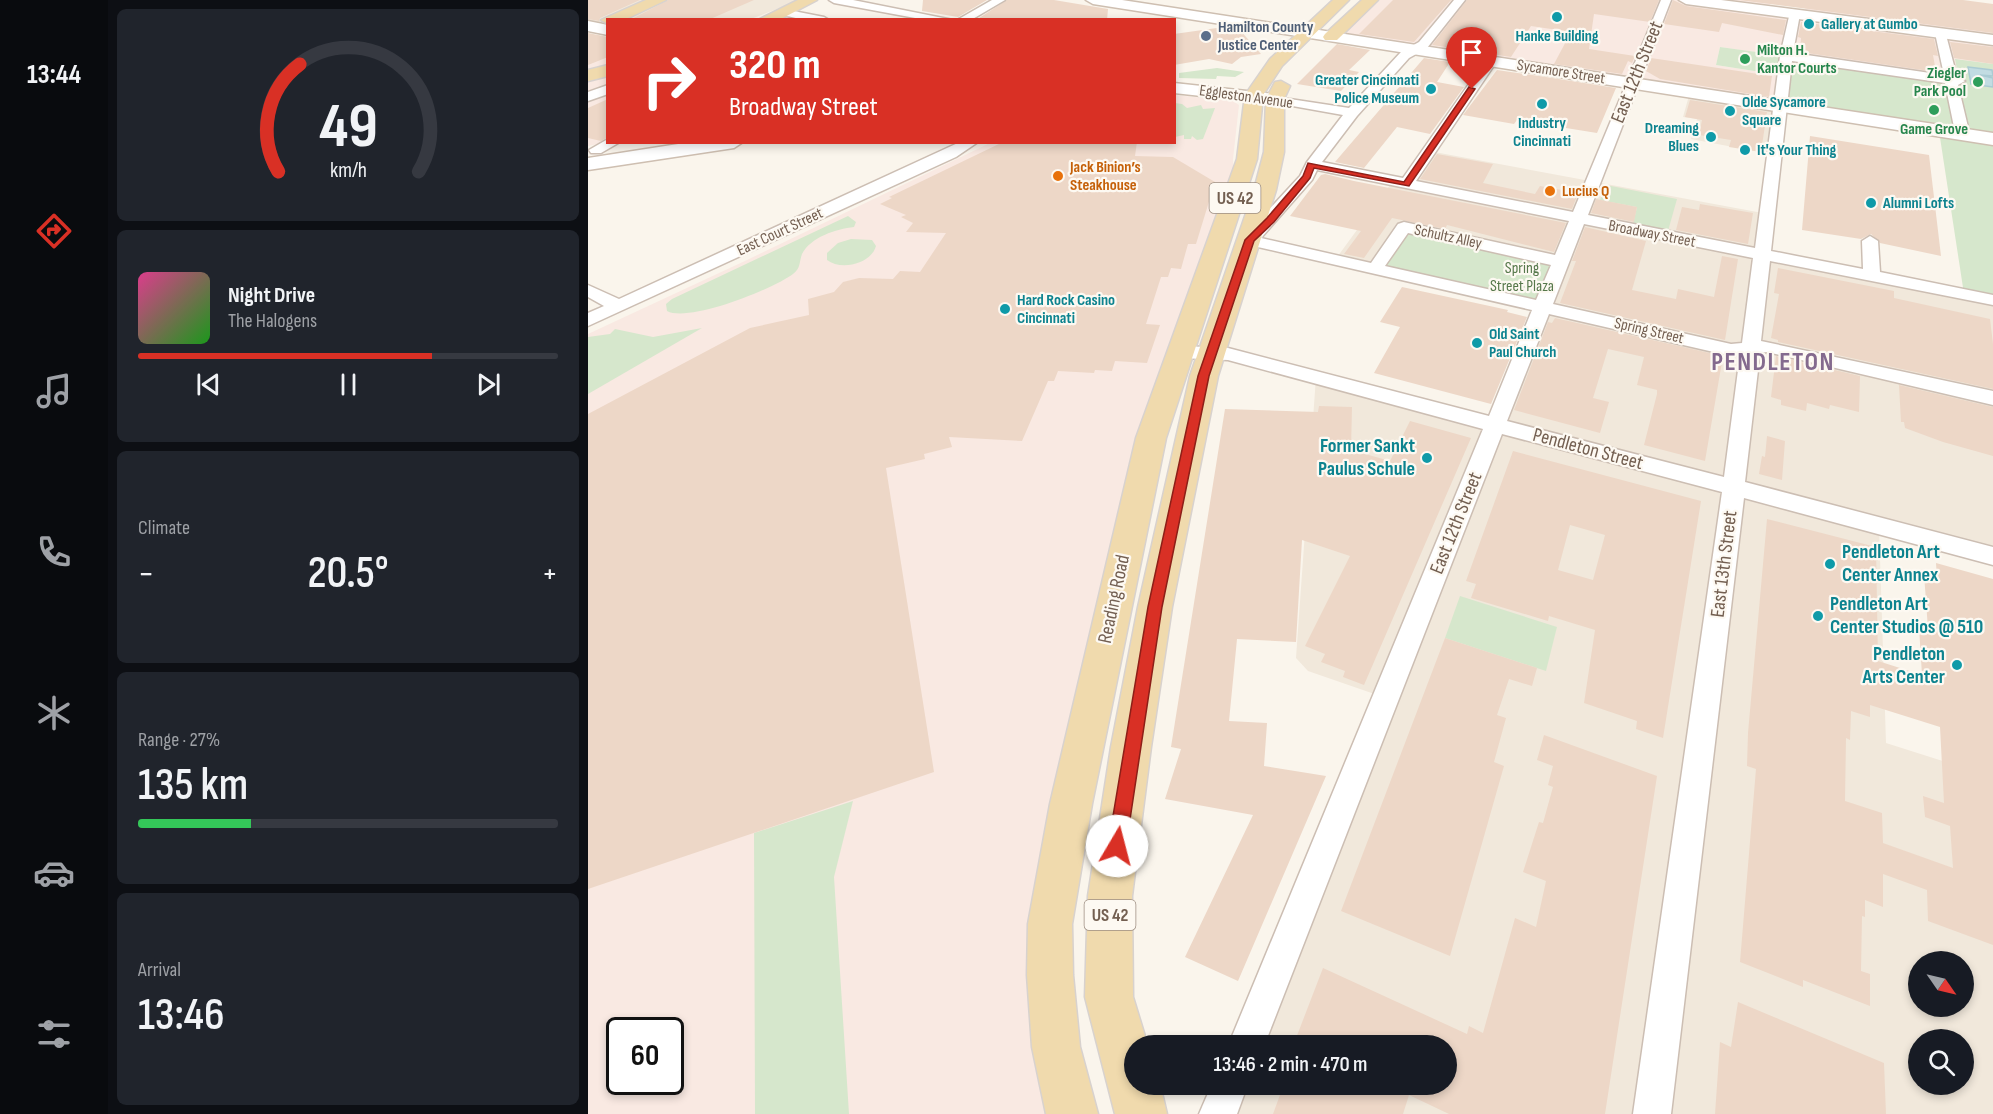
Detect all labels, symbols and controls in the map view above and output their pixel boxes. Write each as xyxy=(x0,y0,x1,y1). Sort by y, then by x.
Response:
marker: Hanke Building xyxy=(1550,10,1564,24)
place label: Gallery at Gumbo xyxy=(1821,15,1918,34)
marker: Gallery at Gumbo xyxy=(1802,17,1816,31)
place label: Hamilton County Justice Center xyxy=(1217,18,1314,55)
street label: East 12th Street xyxy=(1606,18,1668,126)
pin xyxy=(1446,27,1497,89)
place label: Hanke Building xyxy=(1515,27,1599,46)
marker: Hamilton County Justice Center xyxy=(1199,29,1213,43)
icon: arrive xyxy=(1455,36,1488,69)
text: 320 m xyxy=(729,40,821,91)
place label: Milton H. Kantor Courts xyxy=(1757,41,1837,78)
icon: right xyxy=(630,42,708,120)
marker: Milton H. Kantor Courts xyxy=(1738,52,1752,66)
street label: Sycamore Street xyxy=(1515,56,1607,88)
text: 13:44 xyxy=(27,59,81,91)
place label: Ziegler Park Pool xyxy=(1914,64,1966,101)
place label: Greater Cincinnati Police Museum xyxy=(1315,71,1419,108)
marker: Ziegler Park Pool xyxy=(1971,75,1985,89)
street label: Eggleston Avenue xyxy=(1198,81,1294,113)
marker: Greater Cincinnati Police Museum xyxy=(1424,82,1438,96)
text: 49 xyxy=(319,90,377,165)
text: Broadway Street xyxy=(729,91,878,123)
place label: Olde Sycamore Square xyxy=(1742,93,1826,130)
marker: Industry Cincinnati xyxy=(1535,97,1549,111)
marker: Game Grove xyxy=(1927,103,1941,117)
marker: Olde Sycamore Square xyxy=(1723,104,1737,118)
place label: Industry Cincinnati xyxy=(1513,114,1571,151)
place label: Dreaming Blues xyxy=(1645,119,1699,156)
place label: Game Grove xyxy=(1900,120,1968,139)
marker: Dreaming Blues xyxy=(1704,130,1718,144)
place label: It's Your Thing xyxy=(1757,141,1837,160)
marker: It's Your Thing xyxy=(1738,143,1752,157)
text: km/h xyxy=(329,158,367,183)
place label: Jack Binion’s Steakhouse xyxy=(1069,158,1141,195)
marker: Jack Binion’s Steakhouse xyxy=(1051,169,1065,183)
place label: Lucius Q xyxy=(1562,182,1609,201)
road number: US 42 xyxy=(1210,183,1260,213)
marker: Lucius Q xyxy=(1543,184,1557,198)
place label: Alumni Lofts xyxy=(1882,194,1954,213)
marker: Alumni Lofts xyxy=(1864,196,1878,210)
street label: East Court Street xyxy=(734,204,826,260)
icon: directions xyxy=(33,210,75,252)
street label: Broadway Street xyxy=(1607,216,1697,252)
street label: Schultz Alley xyxy=(1413,221,1483,253)
park label: Spring Street Plaza xyxy=(1490,259,1554,296)
text: Night Drive xyxy=(228,282,315,309)
place label: Hard Rock Casino Cincinnati xyxy=(1017,291,1115,328)
marker: Hard Rock Casino Cincinnati xyxy=(998,302,1012,316)
text: The Halogens xyxy=(228,309,317,333)
street label: Spring Street xyxy=(1612,314,1686,348)
place label: Old Saint Paul Church xyxy=(1489,325,1556,362)
marker: Old Saint Paul Church xyxy=(1470,336,1484,350)
district label: PENDLETON xyxy=(1711,347,1835,378)
icon: previous xyxy=(192,368,225,401)
icon: pause xyxy=(332,368,365,401)
icon: next xyxy=(472,368,505,401)
icon: music xyxy=(33,370,75,412)
street label: Pendleton Street xyxy=(1530,423,1646,475)
place label: Former Sankt Paulus Schule xyxy=(1318,434,1415,481)
marker: Former Sankt Paulus Schule xyxy=(1420,451,1434,465)
street label: East 12th Street xyxy=(1425,469,1487,577)
street label: East 13th Street xyxy=(1706,509,1742,619)
text: Climate xyxy=(138,516,190,540)
icon: phone xyxy=(33,531,75,573)
place label: Pendleton Art Center Annex xyxy=(1842,540,1940,587)
text: 20.5° xyxy=(307,546,389,601)
street label: Reading Road xyxy=(1093,553,1135,645)
text: − xyxy=(138,554,154,594)
text: + xyxy=(542,554,558,594)
marker: Pendleton Art Center Annex xyxy=(1823,557,1837,571)
place label: Pendleton Art Center Studios @ 510 xyxy=(1830,592,1983,639)
marker: Pendleton Art Center Studios @ 510 xyxy=(1811,609,1825,623)
place label: Pendleton Arts Center xyxy=(1861,642,1945,689)
marker: Pendleton Arts Center xyxy=(1950,658,1964,672)
icon: climate xyxy=(33,692,75,734)
text: Range · 27% xyxy=(138,728,220,752)
text: 135 km xyxy=(138,758,248,813)
position arrow xyxy=(1085,814,1149,878)
icon: car xyxy=(33,852,75,894)
road number: US 42 xyxy=(1084,900,1136,930)
north arrow xyxy=(1908,951,1974,1017)
map controls xyxy=(1908,951,1974,1095)
text: Arrival xyxy=(138,958,181,982)
text: 13:46 xyxy=(138,988,225,1043)
icon: filters xyxy=(33,1013,75,1055)
speed limit sign: 60 xyxy=(606,1017,684,1095)
button: search xyxy=(1908,1029,1974,1095)
text: 13:46 · 2 min · 470 m xyxy=(1214,1051,1367,1078)

